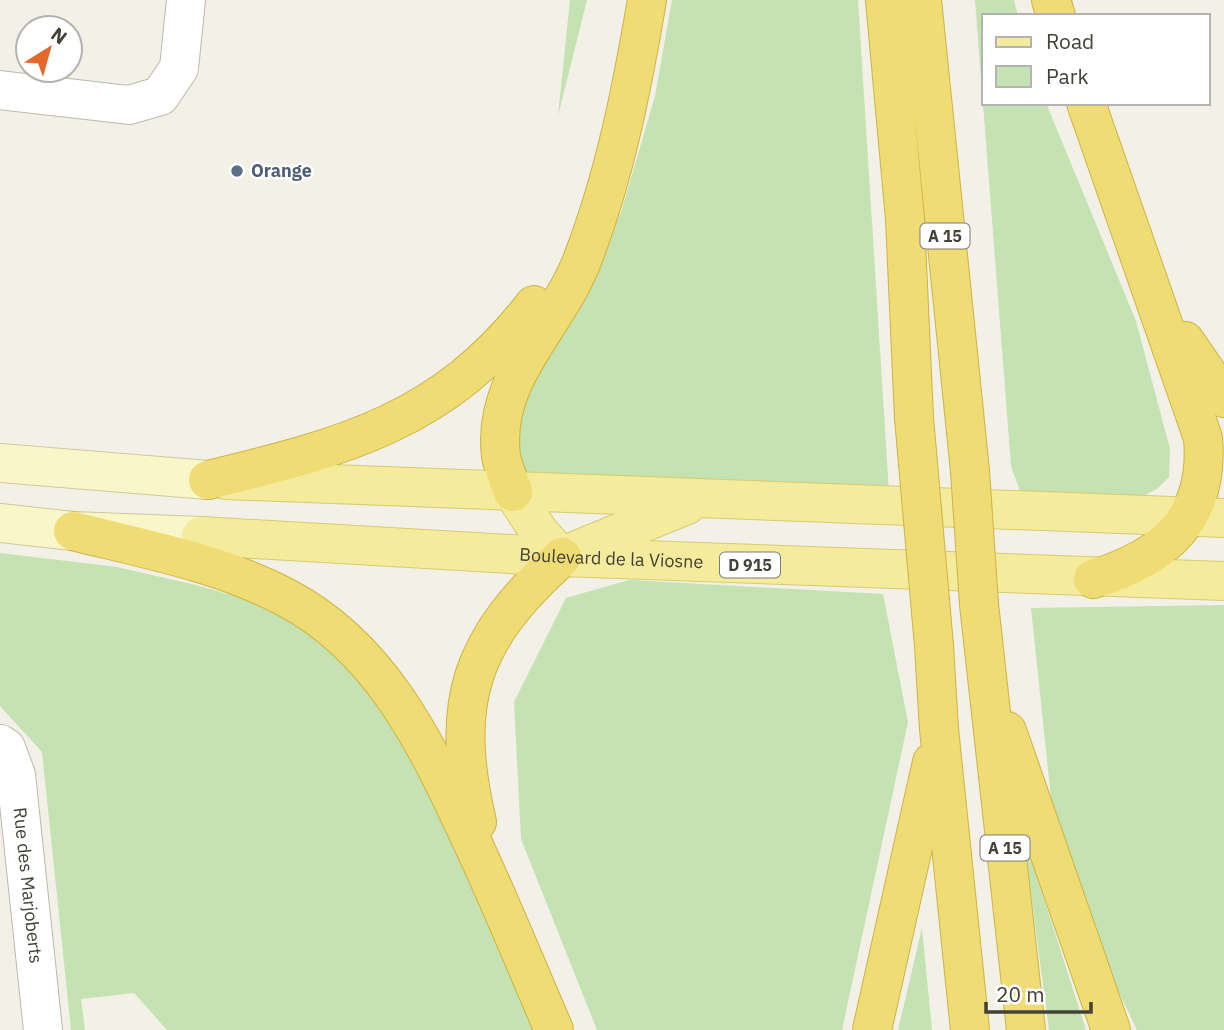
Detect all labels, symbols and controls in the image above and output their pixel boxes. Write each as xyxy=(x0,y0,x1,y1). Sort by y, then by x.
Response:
north arrow xyxy=(14,14,84,84)
legend xyxy=(982,14,1210,105)
text: N xyxy=(47,22,72,49)
text: Road xyxy=(1046,27,1094,55)
text: Park xyxy=(1046,62,1089,90)
place label: Orange xyxy=(251,159,312,182)
marker: Orange xyxy=(229,163,245,179)
road number: A 15 xyxy=(920,224,970,248)
street label: Boulevard de la Viosne xyxy=(519,543,704,573)
road number: D 915 xyxy=(720,552,780,578)
street label: Rue des Marjoberts xyxy=(8,806,48,965)
road number: A 15 xyxy=(981,835,1030,860)
scale bar xyxy=(986,970,1091,1014)
text: 20 m xyxy=(996,980,1045,1008)

